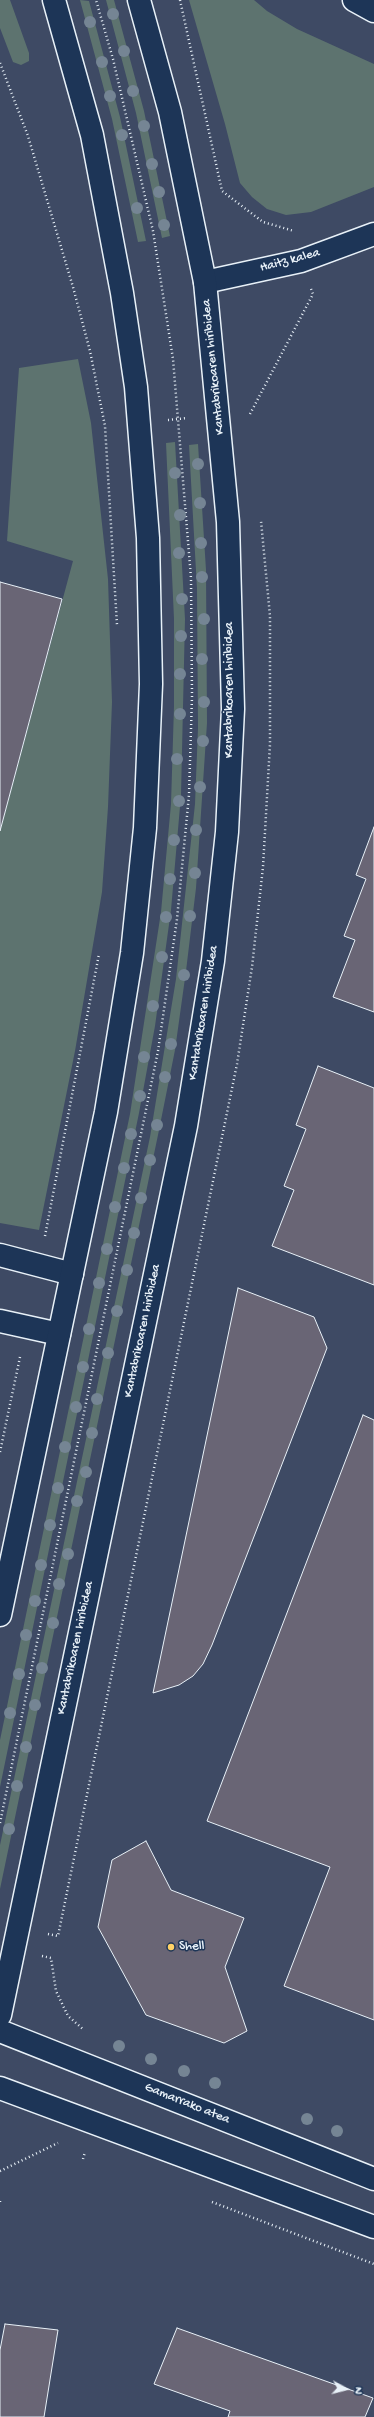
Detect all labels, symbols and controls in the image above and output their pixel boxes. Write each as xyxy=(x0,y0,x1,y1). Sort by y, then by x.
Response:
street label: Haitz kalea xyxy=(258,246,322,276)
street label: Kantabrikoaren hiribidea xyxy=(199,298,229,436)
street label: Kantabrikoaren hiribidea xyxy=(222,622,238,758)
street label: Kantabrikoaren hiribidea xyxy=(186,945,222,1081)
street label: Kantabrikoaren hiribidea xyxy=(121,1263,165,1399)
street label: Kantabrikoaren hiribidea xyxy=(54,1580,98,1716)
place label: Shell xyxy=(179,1939,204,1955)
marker: Shell xyxy=(166,1942,176,1952)
street label: Gamarrako atea xyxy=(142,2080,232,2128)
north arrow xyxy=(326,2369,366,2409)
text: N xyxy=(352,2386,364,2395)

